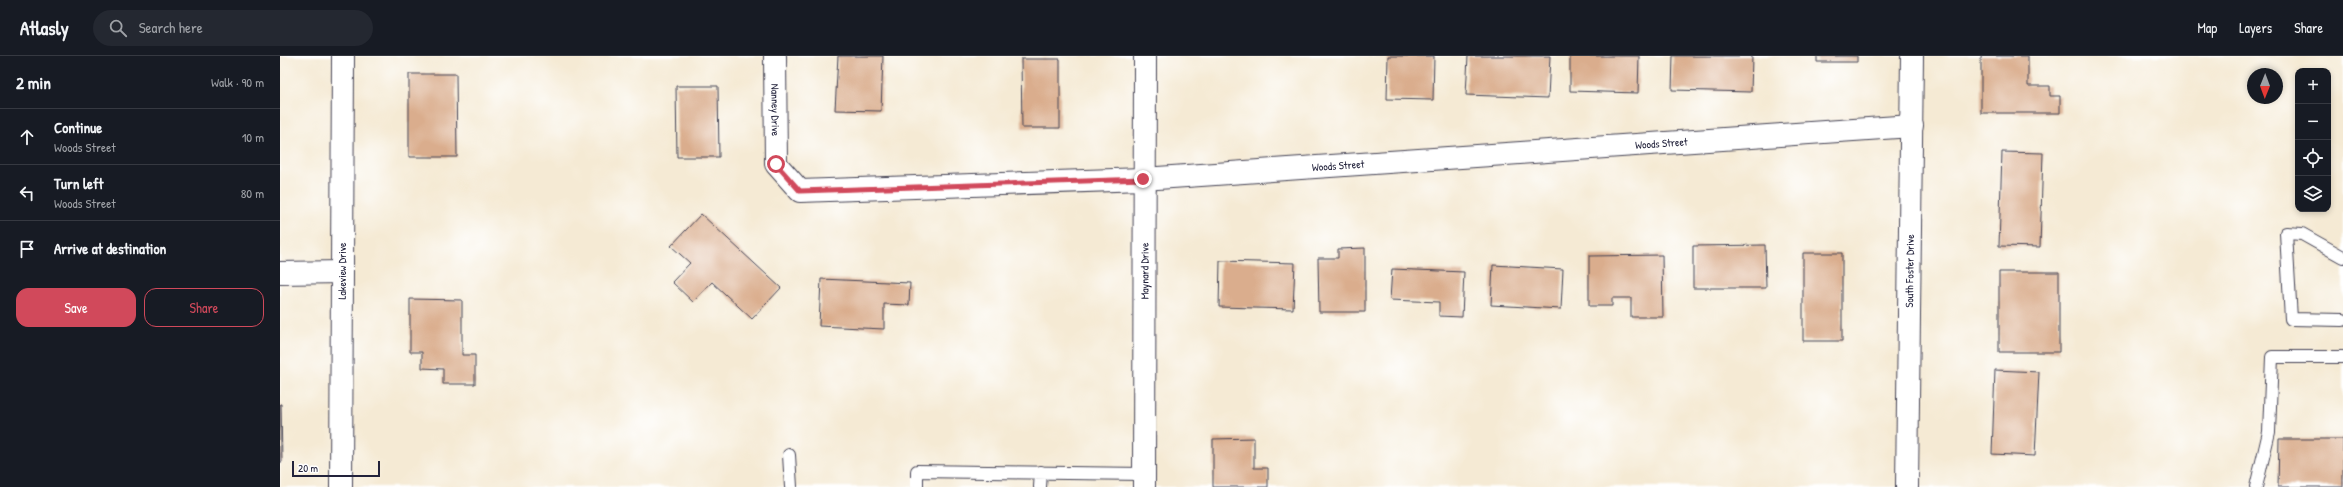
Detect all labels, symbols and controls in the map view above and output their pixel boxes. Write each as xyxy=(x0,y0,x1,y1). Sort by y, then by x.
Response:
search box xyxy=(93,10,373,46)
text: Atlasly xyxy=(20,15,69,41)
icon: search xyxy=(107,17,129,39)
text: Search here xyxy=(139,17,203,38)
text: Map xyxy=(2197,18,2217,37)
text: Layers xyxy=(2239,18,2272,37)
text: Share xyxy=(2294,18,2323,37)
north arrow xyxy=(2247,68,2283,104)
map controls xyxy=(2295,68,2331,212)
button: + xyxy=(2295,68,2331,104)
text: 2 min xyxy=(16,71,51,94)
text: Walk · 90 m xyxy=(211,73,264,91)
street label: Nanney Drive xyxy=(768,84,783,137)
button: − xyxy=(2295,104,2331,140)
text: Continue xyxy=(54,117,102,138)
icon: ahead xyxy=(16,126,38,148)
text: 10 m xyxy=(242,128,264,146)
street label: Woods Street xyxy=(1635,134,1688,152)
text: Woods Street xyxy=(54,138,116,156)
button: locate xyxy=(2295,140,2331,176)
route start xyxy=(767,155,785,173)
street label: Woods Street xyxy=(1312,157,1365,174)
route end xyxy=(1134,170,1152,188)
text: Turn left xyxy=(54,173,104,194)
button: layers xyxy=(2295,176,2331,212)
icon: left xyxy=(16,182,38,204)
text: 80 m xyxy=(241,184,264,202)
text: Woods Street xyxy=(54,194,116,212)
street label: South Foster Drive xyxy=(1902,234,1917,308)
icon: arrive xyxy=(16,238,38,260)
text: Arrive at destination xyxy=(54,238,166,259)
street label: Lakeview Drive xyxy=(335,242,349,300)
street label: Maynard Drive xyxy=(1137,242,1152,299)
button: Save xyxy=(16,288,136,327)
button: Share xyxy=(144,288,264,327)
scale bar xyxy=(292,459,380,478)
text: 20 m xyxy=(298,461,318,475)

